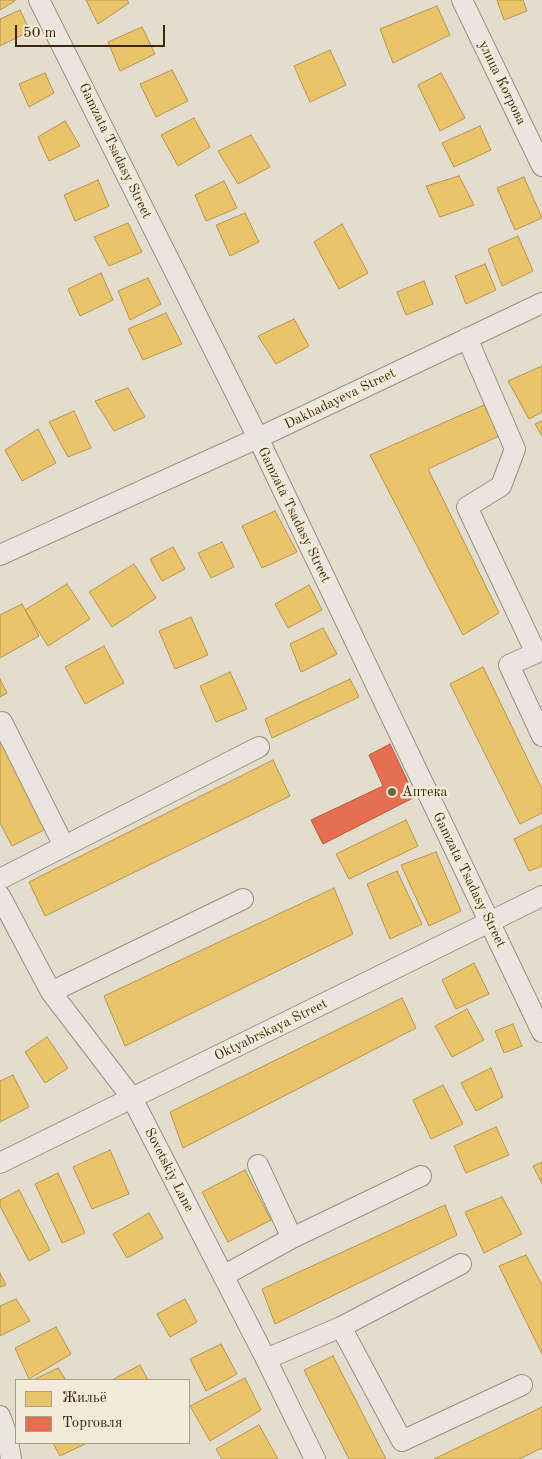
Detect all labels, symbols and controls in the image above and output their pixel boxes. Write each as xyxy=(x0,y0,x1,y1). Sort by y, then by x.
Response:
scale bar xyxy=(18,15,168,47)
text: 50 m xyxy=(23,26,57,41)
street label: улица Котрова xyxy=(474,38,530,128)
street label: Gamzata Tsadasy Street xyxy=(75,81,155,221)
street label: Dakhadayeva Street xyxy=(282,365,398,433)
street label: Gamzata Tsadasy Street xyxy=(254,445,334,585)
place label: Аптека xyxy=(402,784,447,800)
marker: Аптека xyxy=(386,786,398,798)
street label: Gamzata Tsadasy Street xyxy=(429,810,509,950)
street label: Oktyabrskaya Street xyxy=(212,995,330,1065)
street label: Sovetskiy Lane xyxy=(141,1125,197,1215)
legend xyxy=(15,1379,190,1444)
text: Жильё xyxy=(62,1391,107,1406)
text: Торговля xyxy=(62,1416,123,1431)

